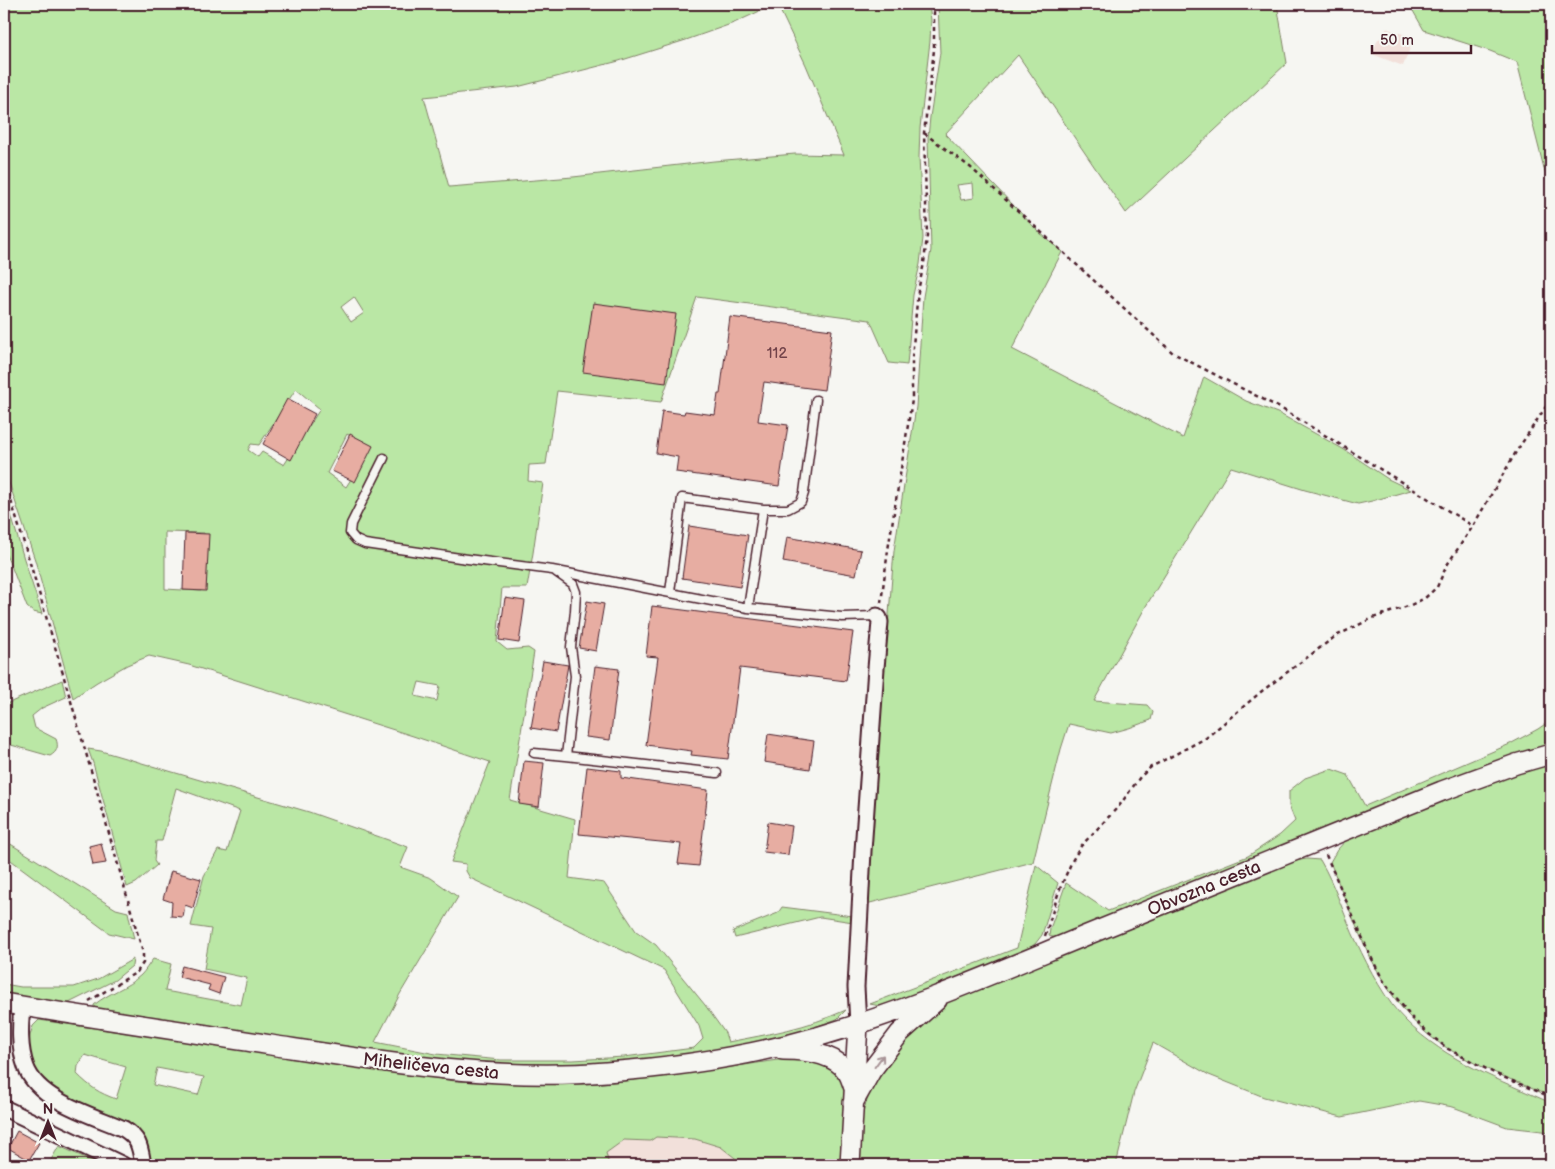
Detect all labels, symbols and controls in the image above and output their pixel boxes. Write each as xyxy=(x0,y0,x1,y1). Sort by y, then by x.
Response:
scale bar xyxy=(1372,22,1471,54)
text: 50 m xyxy=(1380,31,1414,50)
house number: 112 xyxy=(767,344,787,363)
street label: Obvozna cesta xyxy=(1144,856,1264,921)
street label: Miheličeva cesta xyxy=(362,1049,500,1084)
one-way arrow xyxy=(873,1055,884,1069)
north arrow xyxy=(22,1096,72,1146)
text: N xyxy=(43,1101,53,1118)

